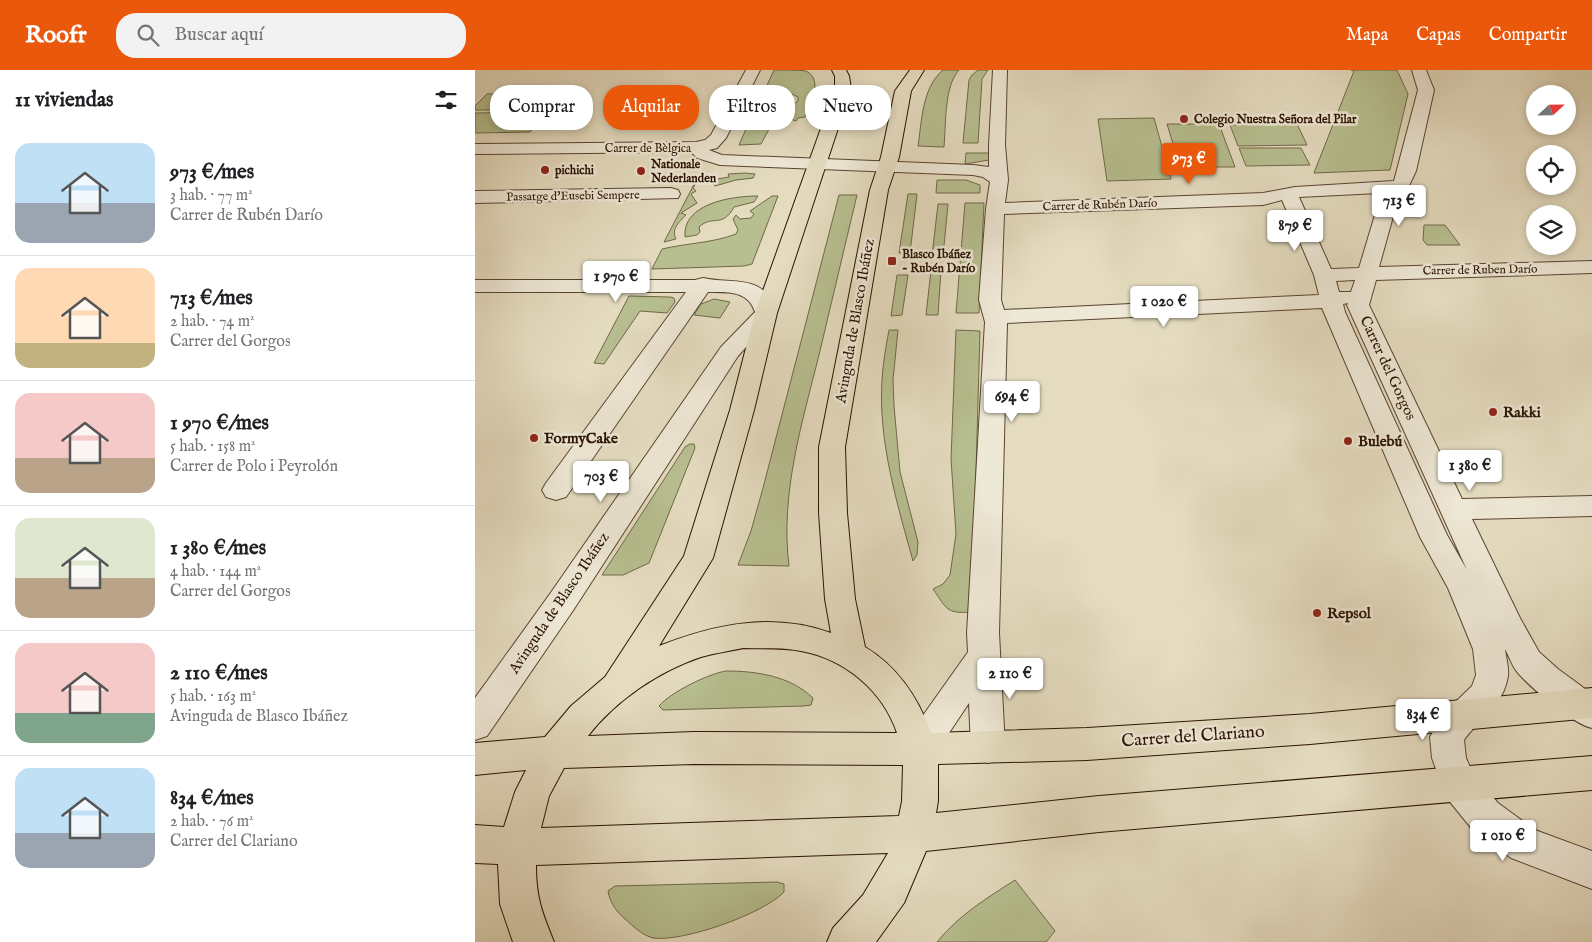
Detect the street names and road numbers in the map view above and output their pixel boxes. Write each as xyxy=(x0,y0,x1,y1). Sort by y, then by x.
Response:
street label: Carrer de Bèlgica xyxy=(605,141,692,156)
street label: Passatge d'Eusebi Sempere xyxy=(506,187,640,206)
street label: Carrer de Rubén Darío xyxy=(1042,195,1158,214)
street label: Avinguda de Blasco Ibáñez xyxy=(831,237,879,406)
street label: Carrer de Ruben Darío xyxy=(1423,261,1538,278)
street label: Carrer del Gorgos xyxy=(1355,313,1421,423)
street label: Avinguda de Blasco Ibáñez xyxy=(504,529,614,678)
street label: Carrer del Clariano xyxy=(1121,721,1266,753)

